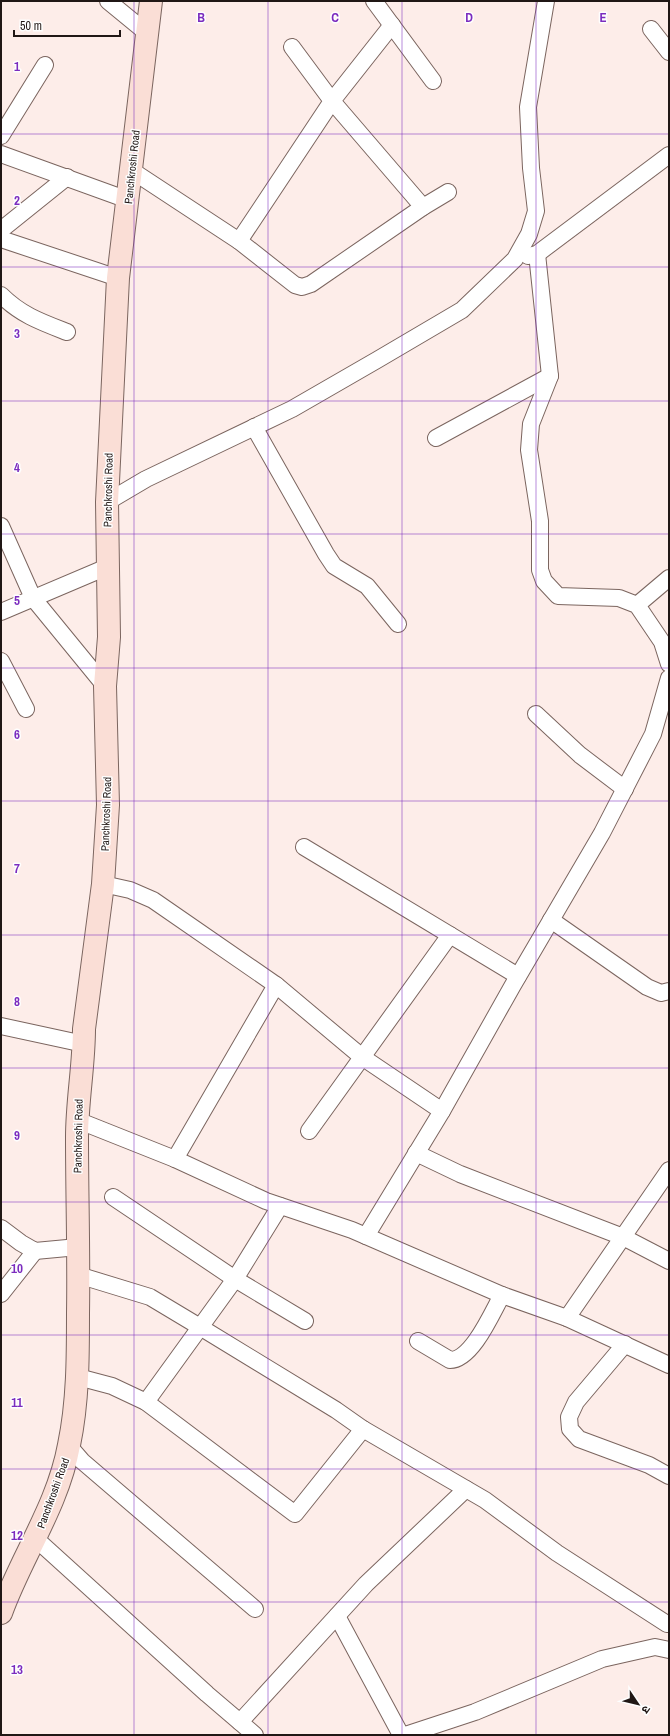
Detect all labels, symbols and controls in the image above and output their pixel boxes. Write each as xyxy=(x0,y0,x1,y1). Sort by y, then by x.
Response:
text: B xyxy=(197,9,205,26)
text: C xyxy=(331,9,339,26)
text: D xyxy=(465,9,473,26)
text: E xyxy=(599,9,607,26)
scale bar xyxy=(14,12,120,38)
text: 50 m xyxy=(20,18,42,34)
text: 1 xyxy=(14,58,20,75)
street label: Panchkroshi Road xyxy=(121,129,143,205)
text: 2 xyxy=(14,192,20,209)
text: 3 xyxy=(14,325,20,342)
street label: Panchkroshi Road xyxy=(100,453,116,527)
text: 4 xyxy=(14,459,20,476)
text: 5 xyxy=(14,592,20,609)
text: 6 xyxy=(14,726,20,743)
street label: Panchkroshi Road xyxy=(98,777,114,851)
text: 7 xyxy=(14,860,20,877)
text: 8 xyxy=(14,993,20,1010)
street label: Panchkroshi Road xyxy=(70,1099,86,1173)
text: 9 xyxy=(14,1127,20,1144)
text: 10 xyxy=(11,1260,23,1277)
text: 11 xyxy=(11,1394,23,1411)
street label: Panchkroshi Road xyxy=(34,1456,72,1530)
text: 12 xyxy=(11,1527,23,1544)
text: 13 xyxy=(11,1661,23,1678)
north arrow xyxy=(618,1684,658,1724)
text: उ xyxy=(638,1703,654,1717)

